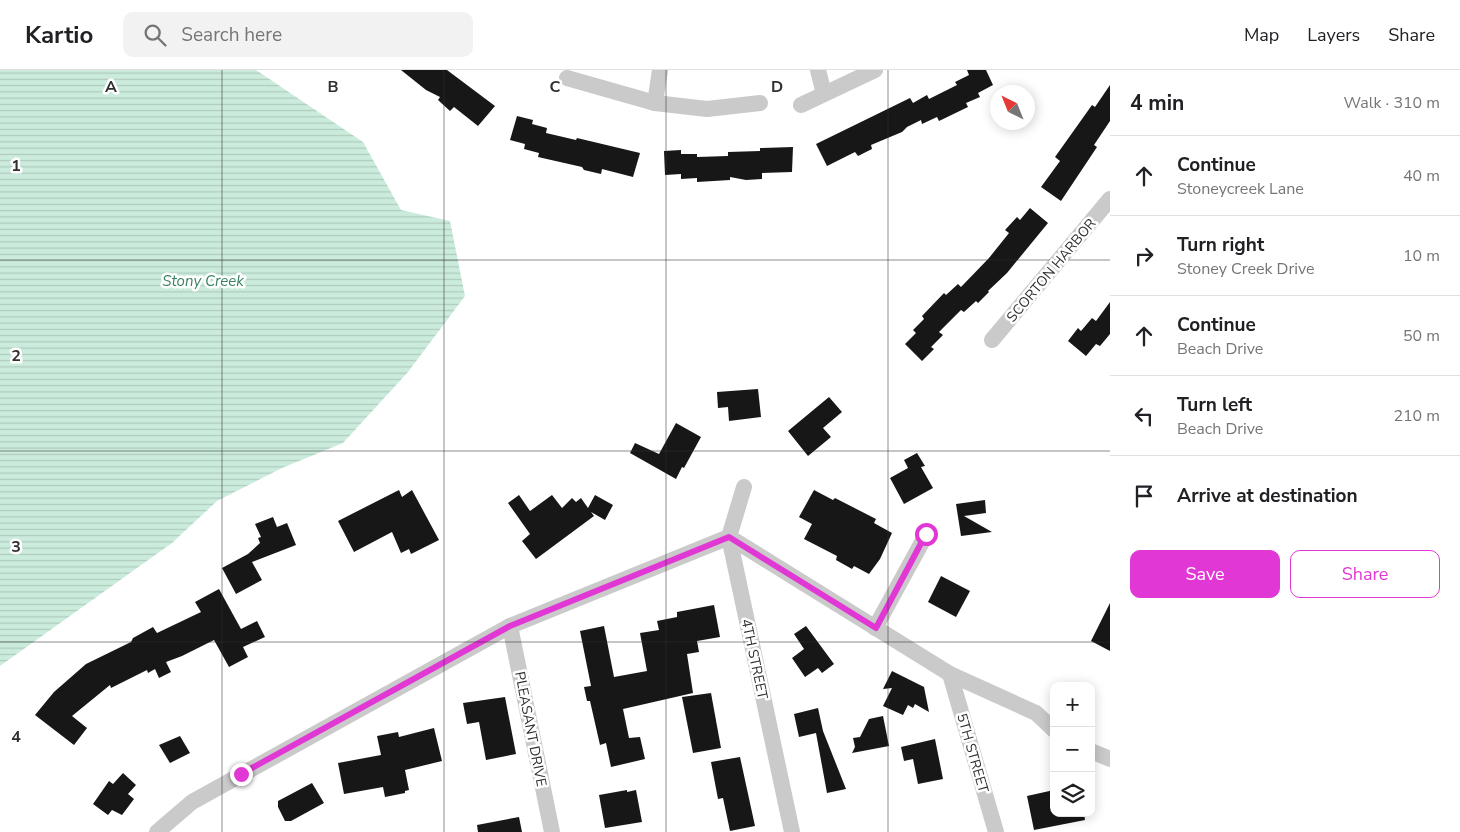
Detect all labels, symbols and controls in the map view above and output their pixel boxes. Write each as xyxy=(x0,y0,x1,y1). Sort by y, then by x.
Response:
search box xyxy=(123,12,473,57)
text: Kartio xyxy=(25,19,93,51)
icon: search xyxy=(141,21,169,49)
text: Search here xyxy=(181,22,282,48)
text: Map xyxy=(1244,23,1279,47)
text: Layers xyxy=(1307,23,1360,47)
text: Share xyxy=(1388,23,1435,47)
text: A xyxy=(105,76,117,98)
text: B xyxy=(327,76,339,98)
text: C xyxy=(550,76,561,98)
text: D xyxy=(771,76,783,98)
north arrow xyxy=(990,85,1035,130)
text: 4 min xyxy=(1130,89,1184,117)
text: Walk · 310 m xyxy=(1344,92,1440,114)
text: Continue xyxy=(1177,152,1256,178)
text: 1 xyxy=(11,155,21,177)
icon: ahead xyxy=(1130,162,1158,190)
text: 40 m xyxy=(1403,165,1440,187)
text: Stoneycreek Lane xyxy=(1177,178,1304,200)
street label: SCORTON HARBOR xyxy=(1002,214,1100,326)
text: Turn right xyxy=(1177,232,1264,258)
icon: right xyxy=(1130,242,1158,270)
text: 10 m xyxy=(1403,245,1440,267)
text: Stoney Creek Drive xyxy=(1177,258,1315,280)
water label: Stony Creek xyxy=(162,271,244,291)
text: Continue xyxy=(1177,312,1256,338)
icon: ahead xyxy=(1130,322,1158,350)
text: 50 m xyxy=(1403,325,1440,347)
text: Beach Drive xyxy=(1177,338,1263,360)
text: 2 xyxy=(11,345,21,367)
text: Turn left xyxy=(1177,392,1252,418)
icon: left xyxy=(1130,402,1158,430)
text: 210 m xyxy=(1393,405,1440,427)
text: Beach Drive xyxy=(1177,418,1263,440)
icon: arrive xyxy=(1130,482,1158,510)
text: Arrive at destination xyxy=(1177,483,1358,509)
route start xyxy=(915,523,938,546)
text: 3 xyxy=(11,536,21,558)
button: Save xyxy=(1130,550,1280,598)
button: Share xyxy=(1290,550,1440,598)
street label: 4TH STREET xyxy=(737,617,772,702)
street label: PLEASANT DRIVE xyxy=(510,670,551,788)
map controls xyxy=(1050,682,1095,817)
button: + xyxy=(1050,682,1095,727)
street label: 5TH STREET xyxy=(952,711,993,796)
text: 4 xyxy=(11,726,21,748)
button: − xyxy=(1050,727,1095,772)
route end xyxy=(230,763,253,786)
button: layers xyxy=(1050,772,1095,817)

